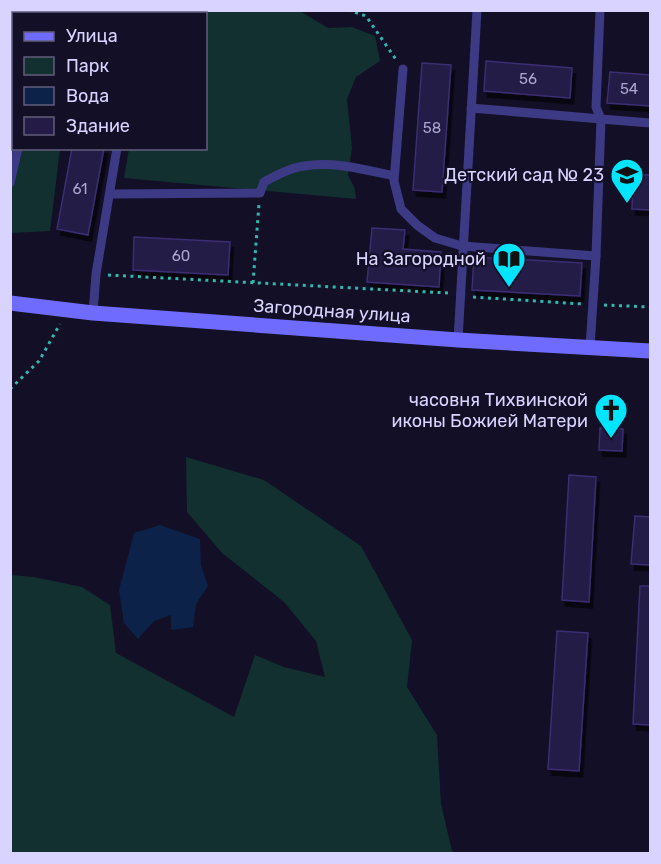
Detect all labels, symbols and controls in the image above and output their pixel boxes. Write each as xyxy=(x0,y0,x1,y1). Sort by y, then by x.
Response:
legend xyxy=(12,12,207,150)
text: Улица xyxy=(66,25,118,47)
text: Парк xyxy=(66,55,110,77)
house number: 56 xyxy=(519,70,537,88)
house number: 54 xyxy=(620,80,638,98)
text: Вода xyxy=(66,85,109,107)
text: Здание xyxy=(66,115,130,137)
house number: 58 xyxy=(423,119,441,137)
school or university icon: Детский сад № 23 xyxy=(609,157,645,204)
place label: Детский сад № 23 xyxy=(444,164,604,186)
house number: 61 xyxy=(72,180,88,198)
library icon: На Загородной xyxy=(491,241,527,288)
house number: 60 xyxy=(172,247,190,265)
place label: На Загородной xyxy=(356,248,486,270)
street label: Загородная улица xyxy=(253,295,411,327)
place label: часовня Тихвинской иконы Божией Матери xyxy=(392,389,588,432)
church icon: часовня Тихвинской иконы Божией Матери xyxy=(593,392,629,439)

